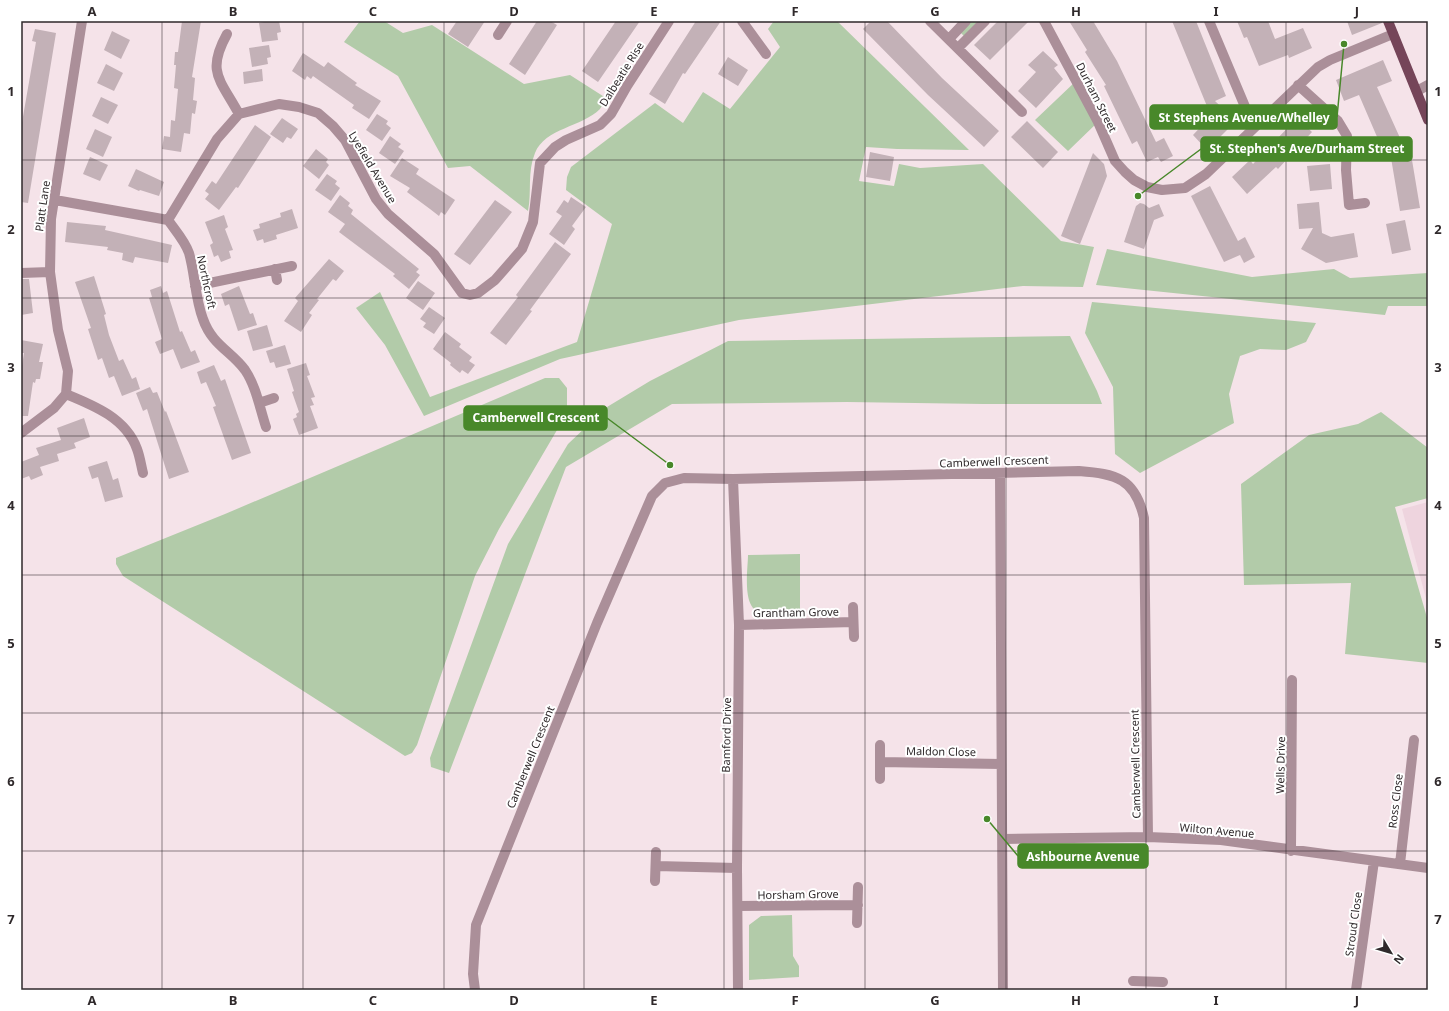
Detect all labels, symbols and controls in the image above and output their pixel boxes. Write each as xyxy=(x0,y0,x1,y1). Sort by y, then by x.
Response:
text: A xyxy=(88,2,97,20)
text: B xyxy=(229,2,237,20)
text: C xyxy=(369,2,377,20)
text: D xyxy=(509,2,519,20)
text: E xyxy=(650,2,658,20)
text: F xyxy=(791,2,799,20)
text: G xyxy=(930,2,940,20)
text: H xyxy=(1071,2,1081,20)
text: I xyxy=(1213,2,1219,20)
text: J xyxy=(1354,2,1359,20)
street label: Dalbeatie Rise xyxy=(595,39,647,109)
street label: Durham Street xyxy=(1073,60,1121,134)
text: 1 xyxy=(7,82,15,100)
text: 1 xyxy=(1434,82,1442,100)
callout: St Stephens Avenue/Whelley xyxy=(1150,105,1337,129)
text: St Stephens Avenue/Whelley xyxy=(1159,109,1330,126)
street label: Lyefield Avenue xyxy=(346,128,400,206)
callout: St. Stephen's Ave/Durham Street xyxy=(1201,137,1412,161)
text: St. Stephen's Ave/Durham Street xyxy=(1209,140,1405,157)
street label: Platt Lane xyxy=(31,180,53,232)
text: 2 xyxy=(7,220,15,238)
text: 2 xyxy=(1434,220,1442,238)
street label: Northcroft xyxy=(194,254,220,310)
text: 3 xyxy=(7,358,15,376)
text: 3 xyxy=(1434,358,1442,376)
callout: Camberwell Crescent xyxy=(464,406,607,430)
text: Camberwell Crescent xyxy=(473,409,599,426)
street label: Camberwell Crescent xyxy=(939,452,1049,470)
text: 4 xyxy=(7,496,15,514)
text: 4 xyxy=(1434,496,1442,514)
street label: Grantham Grove xyxy=(753,604,839,620)
text: 5 xyxy=(7,634,15,652)
text: 5 xyxy=(1434,634,1442,652)
street label: Bamford Drive xyxy=(718,697,734,773)
street label: Camberwell Crescent xyxy=(503,703,557,810)
street label: Camberwell Crescent xyxy=(1127,709,1143,819)
street label: Wells Drive xyxy=(1272,736,1288,794)
street label: Maldon Close xyxy=(906,743,976,759)
text: 6 xyxy=(7,772,15,790)
text: 6 xyxy=(1434,772,1442,790)
street label: Ross Close xyxy=(1384,773,1406,829)
street label: Wilton Avenue xyxy=(1179,819,1255,841)
callout: Ashbourne Avenue xyxy=(1018,844,1148,868)
text: Ashbourne Avenue xyxy=(1026,848,1140,865)
street label: Horsham Grove xyxy=(757,886,839,902)
street label: Stroud Close xyxy=(1341,891,1365,957)
text: 7 xyxy=(7,910,15,928)
text: 7 xyxy=(1434,910,1442,928)
north arrow xyxy=(1371,933,1411,973)
text: N xyxy=(1391,951,1408,968)
text: A xyxy=(88,991,97,1009)
text: B xyxy=(229,991,237,1009)
text: C xyxy=(369,991,377,1009)
text: D xyxy=(509,991,519,1009)
text: E xyxy=(650,991,658,1009)
text: F xyxy=(791,991,799,1009)
text: G xyxy=(930,991,940,1009)
text: H xyxy=(1071,991,1081,1009)
text: I xyxy=(1213,991,1219,1009)
text: J xyxy=(1354,991,1359,1009)

